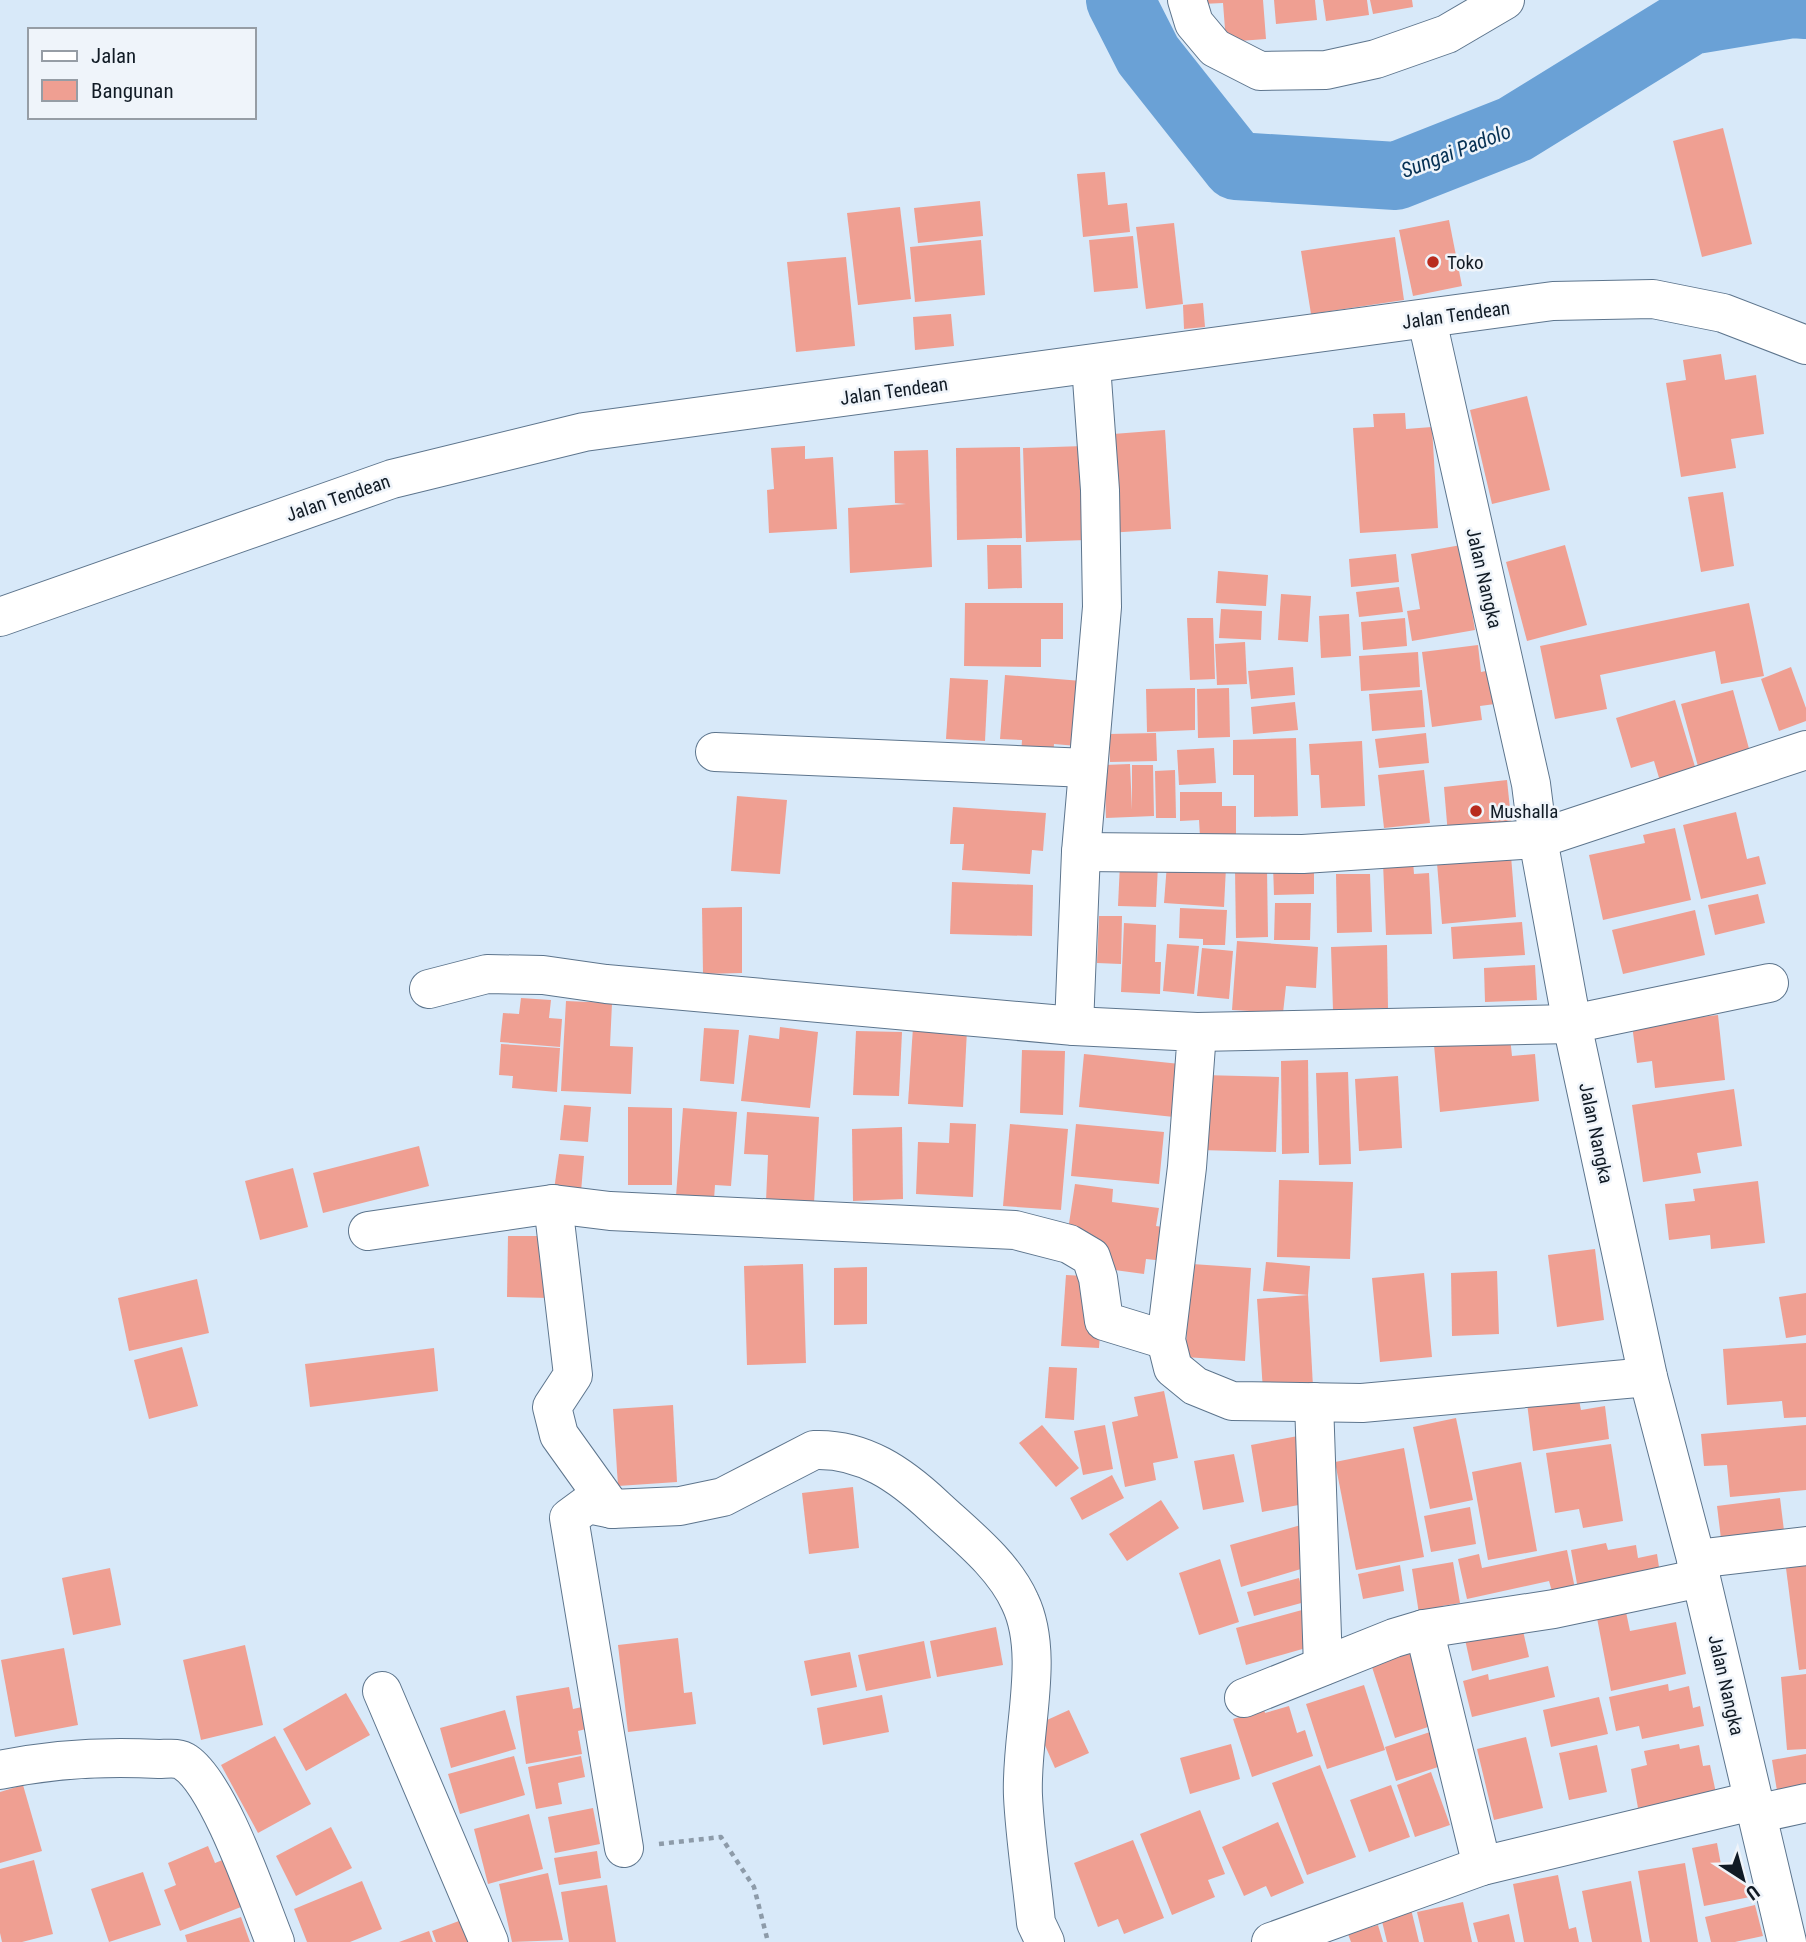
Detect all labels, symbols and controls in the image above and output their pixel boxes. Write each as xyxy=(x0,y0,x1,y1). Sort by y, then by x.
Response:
legend xyxy=(28,28,256,119)
text: Jalan xyxy=(91,44,136,68)
text: Bangunan xyxy=(91,79,174,103)
water label: Sungai Padolo xyxy=(1398,119,1514,183)
place label: Toko xyxy=(1447,251,1484,274)
marker: Toko xyxy=(1425,254,1441,270)
street label: Jalan Tendean xyxy=(1401,296,1511,334)
street label: Jalan Tendean xyxy=(839,372,949,410)
street label: Jalan Tendean xyxy=(283,469,393,527)
street label: Jalan Nangka xyxy=(1461,526,1507,630)
place label: Mushalla xyxy=(1490,800,1558,823)
marker: Mushalla xyxy=(1468,803,1484,819)
street label: Jalan Nangka xyxy=(1574,1081,1618,1185)
street label: Jalan Nangka xyxy=(1703,1633,1749,1737)
north arrow xyxy=(1708,1844,1778,1914)
text: U xyxy=(1742,1880,1764,1905)

